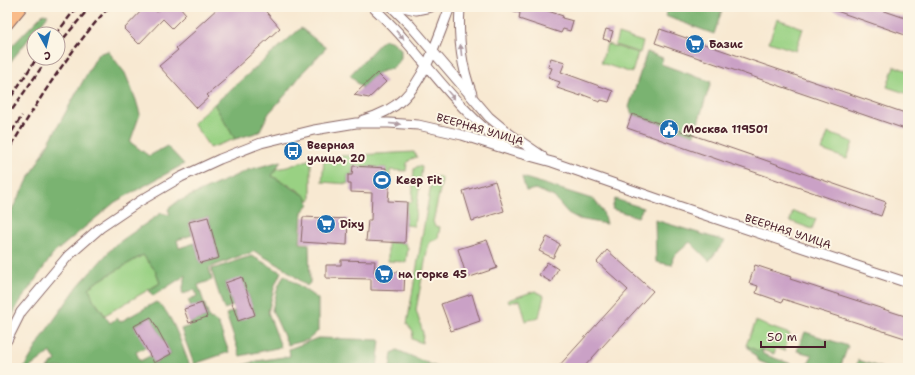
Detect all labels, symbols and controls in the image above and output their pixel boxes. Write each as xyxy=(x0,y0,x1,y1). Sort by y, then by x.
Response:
north arrow xyxy=(26,26,66,66)
one-way arrow xyxy=(396,30,405,40)
supermarket icon: Базис xyxy=(684,33,706,55)
place label: Базис xyxy=(709,37,743,52)
one-way arrow xyxy=(458,44,464,56)
text: С xyxy=(43,48,52,63)
one-way arrow xyxy=(446,89,455,100)
street label: ВЕЕРНАЯ УЛИЦА xyxy=(435,110,525,149)
public building icon: Москва 119501 xyxy=(658,118,680,140)
one-way arrow xyxy=(389,120,401,127)
place label: Москва 119501 xyxy=(683,122,768,137)
place label: Веерная улица, 20 xyxy=(307,138,365,166)
bus stop icon: Веерная улица, 20 xyxy=(282,140,304,162)
sports icon: Keep Fit xyxy=(371,169,393,191)
place label: Keep Fit xyxy=(396,173,443,188)
street label: ВЕЕРНАЯ УЛИЦА xyxy=(743,210,833,253)
supermarket icon: Dixy xyxy=(315,213,337,235)
place label: Dixy xyxy=(340,217,364,232)
supermarket icon: на горке 45 xyxy=(373,263,395,285)
place label: на горке 45 xyxy=(398,267,467,282)
scale bar xyxy=(761,323,825,349)
text: 50 m xyxy=(767,329,797,345)

